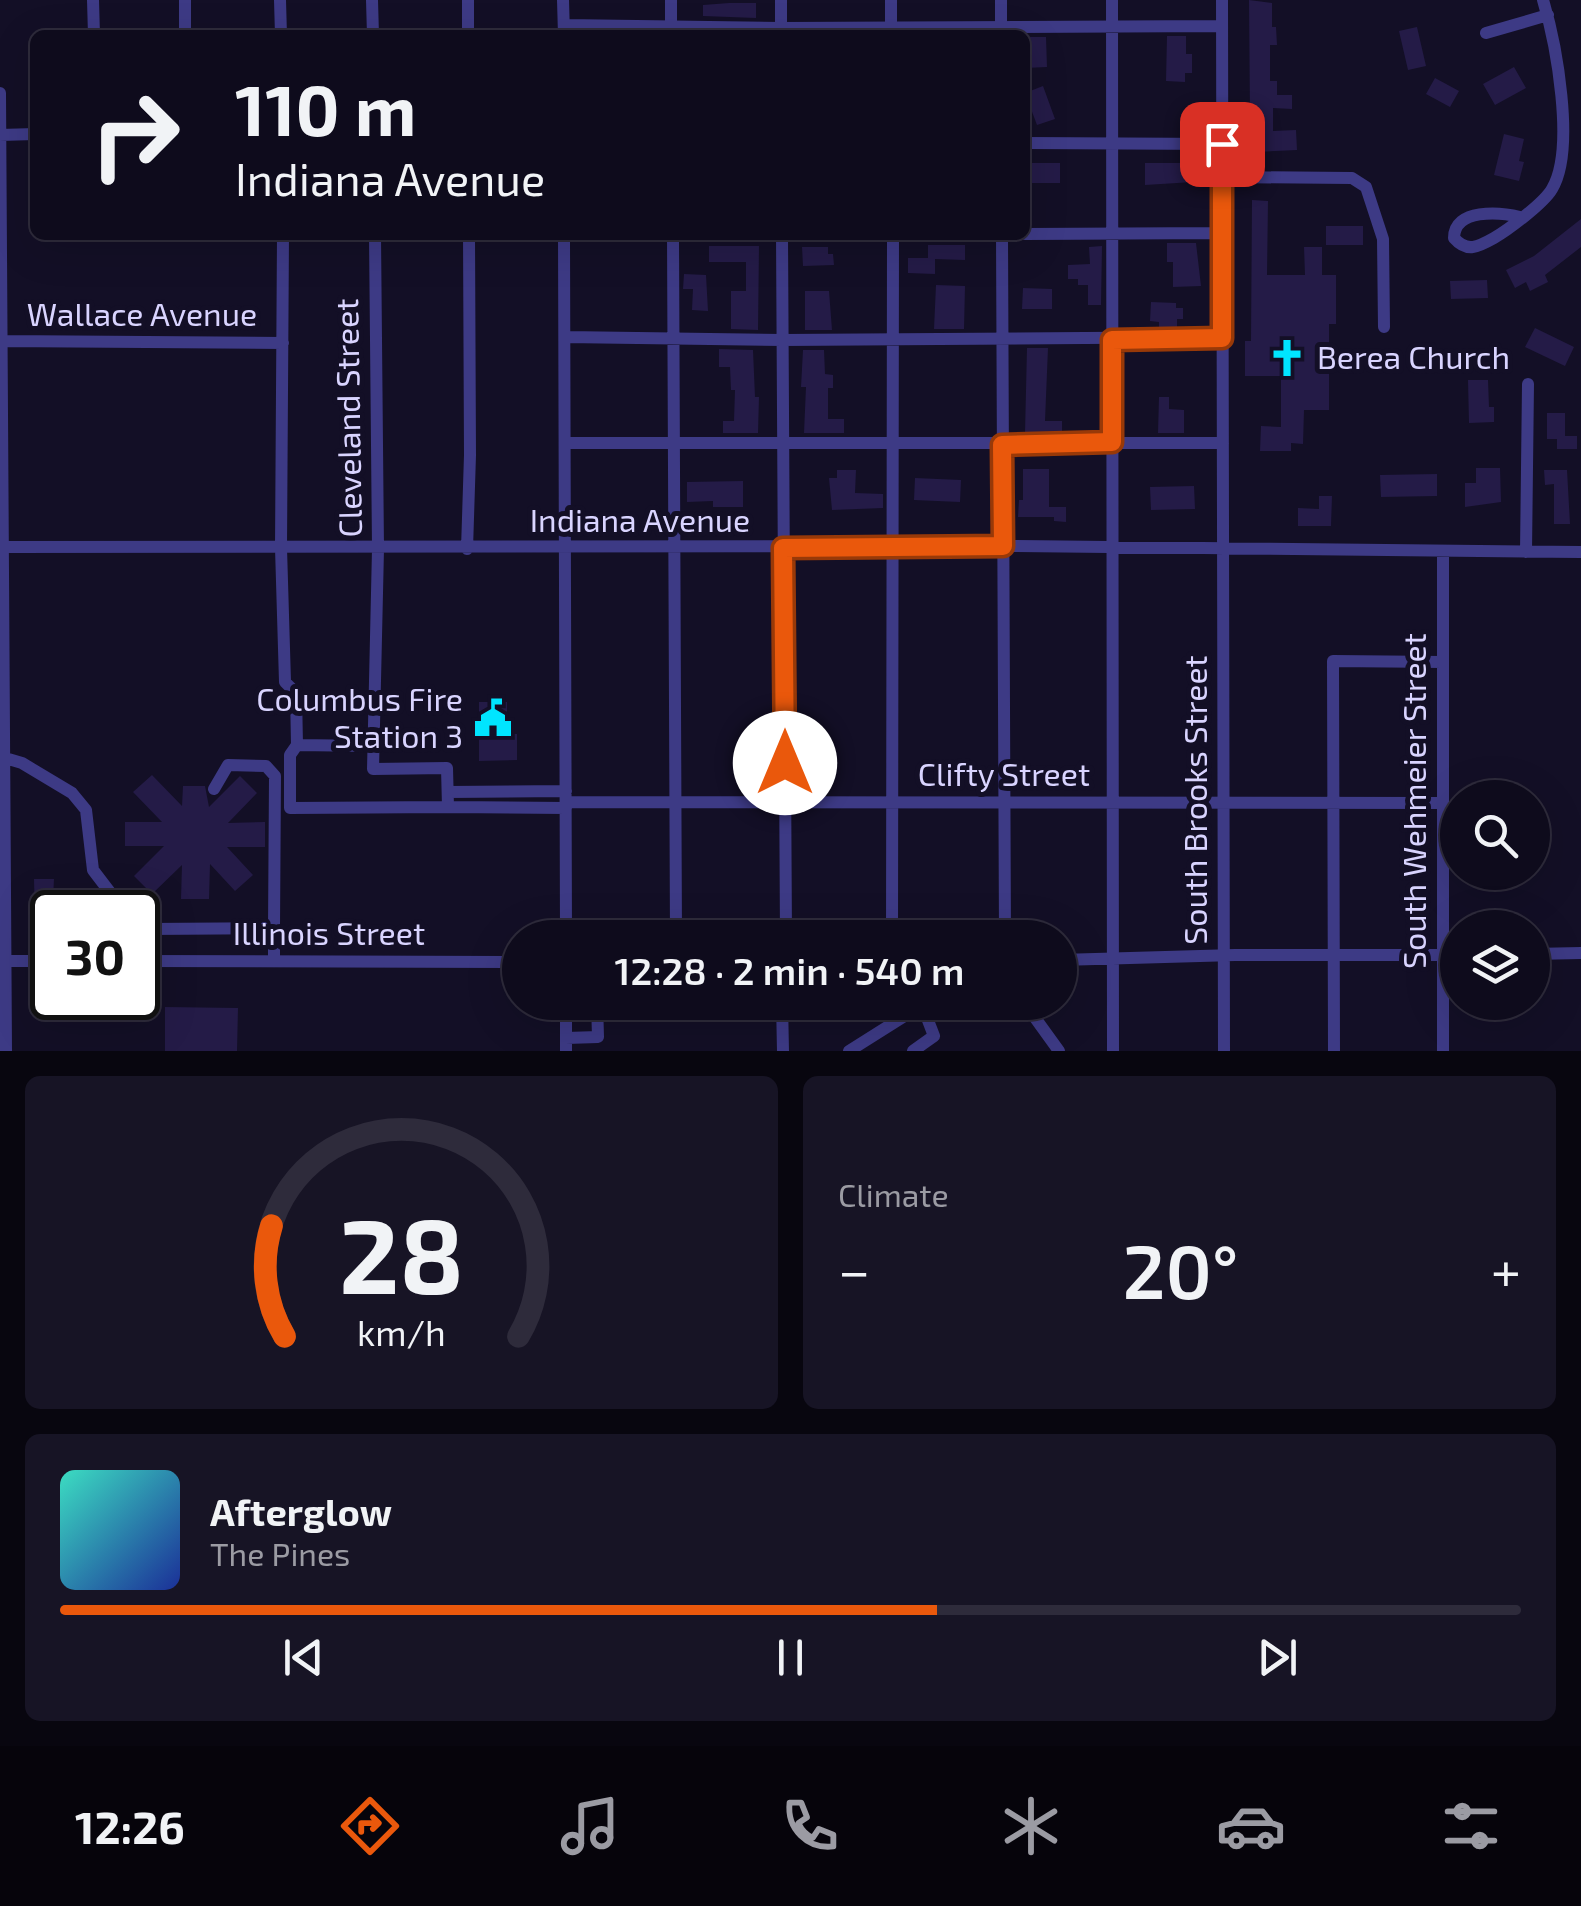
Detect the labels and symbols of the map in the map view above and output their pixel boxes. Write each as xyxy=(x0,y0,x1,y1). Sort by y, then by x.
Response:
pin xyxy=(1180,102,1265,187)
street label: Wallace Avenue xyxy=(27,294,257,332)
street label: Cleveland Street xyxy=(326,298,368,538)
church icon: Berea Church xyxy=(1266,337,1308,379)
place label: Berea Church xyxy=(1317,337,1510,375)
street label: Indiana Avenue xyxy=(530,500,750,538)
street label: South Wehmeier Street xyxy=(1394,633,1432,969)
street label: South Brooks Street xyxy=(1175,655,1213,945)
place label: Columbus Fire Station 3 xyxy=(256,679,463,754)
public building icon: Columbus Fire Station 3 xyxy=(472,697,514,739)
position arrow xyxy=(733,711,837,815)
street label: Clifty Street xyxy=(918,754,1090,792)
speed limit sign: 30 xyxy=(30,890,160,1020)
street label: Illinois Street xyxy=(233,913,425,951)

